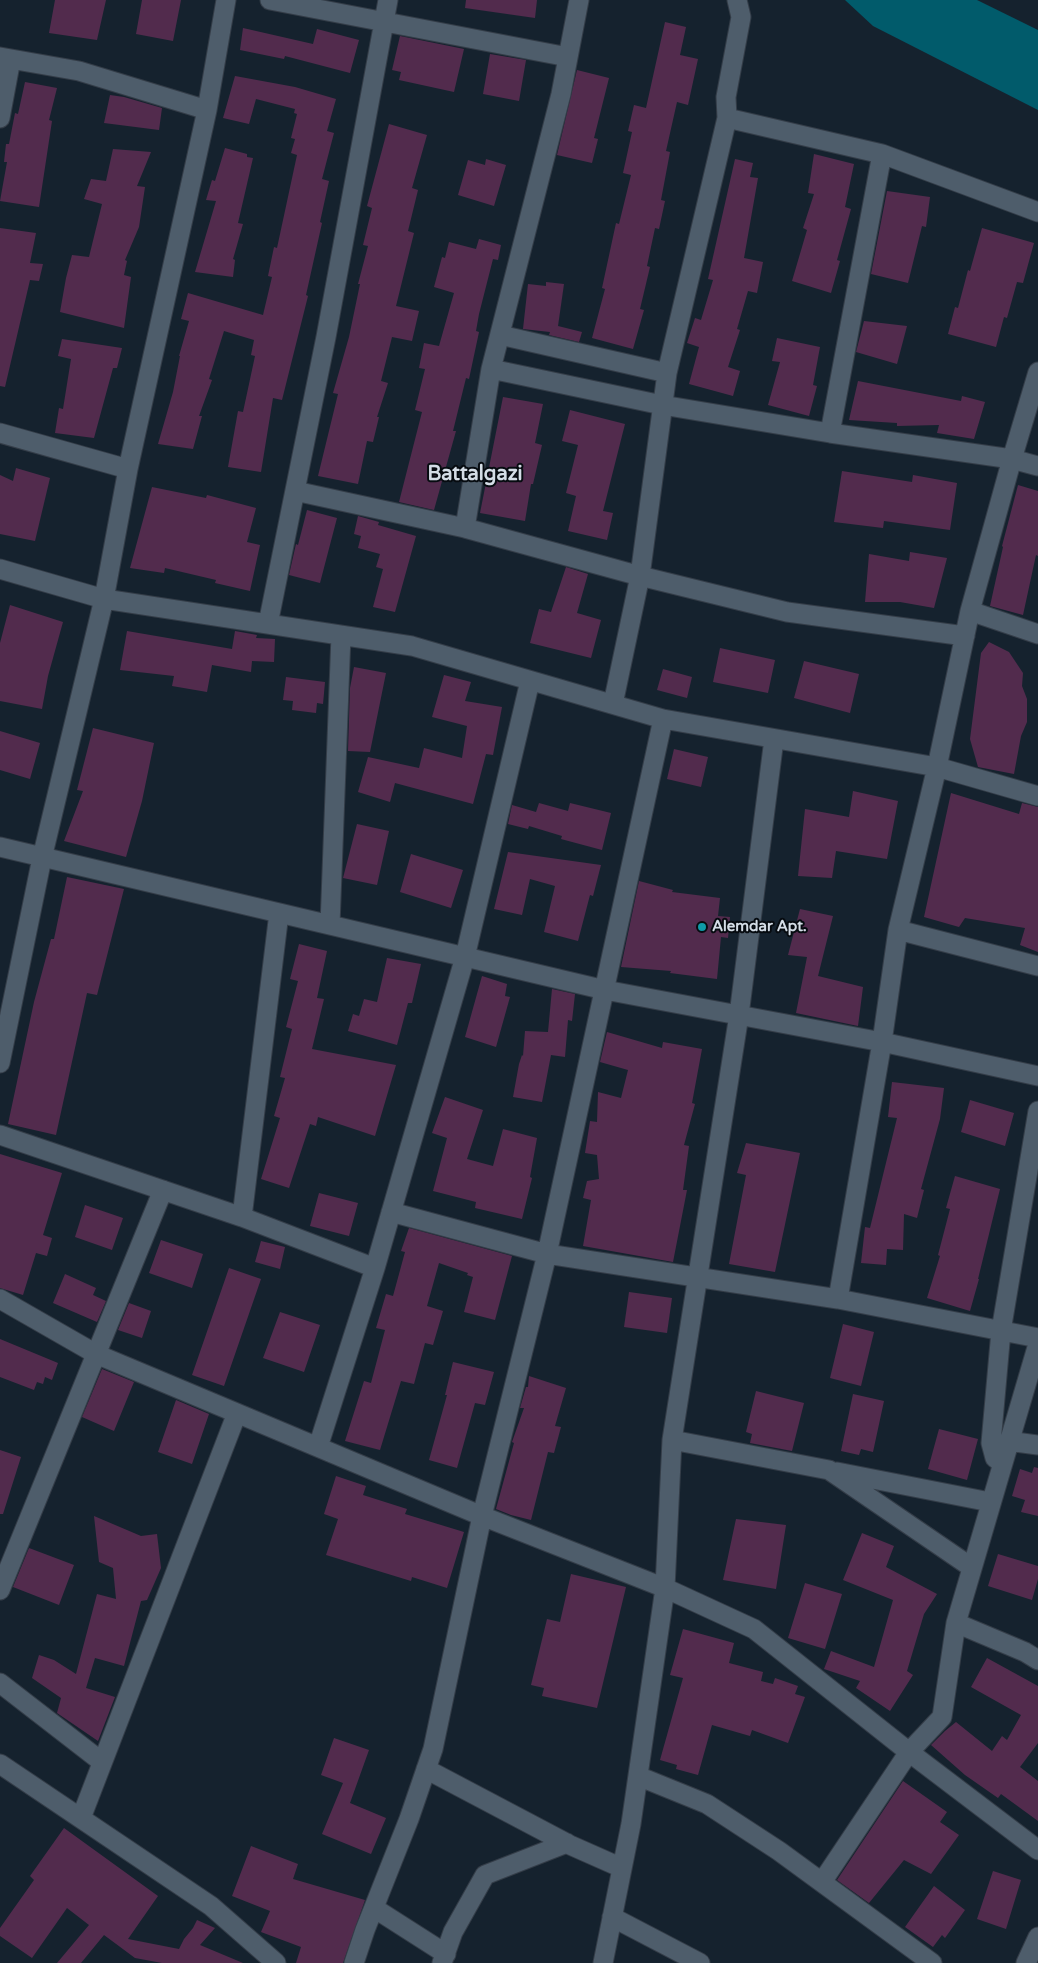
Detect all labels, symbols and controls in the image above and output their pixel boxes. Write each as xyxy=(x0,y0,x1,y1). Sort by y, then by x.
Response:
district label: Battalgazi xyxy=(427,463,523,487)
place label: Alemdar Apt. xyxy=(712,918,807,936)
marker: Alemdar Apt. xyxy=(696,921,708,933)

